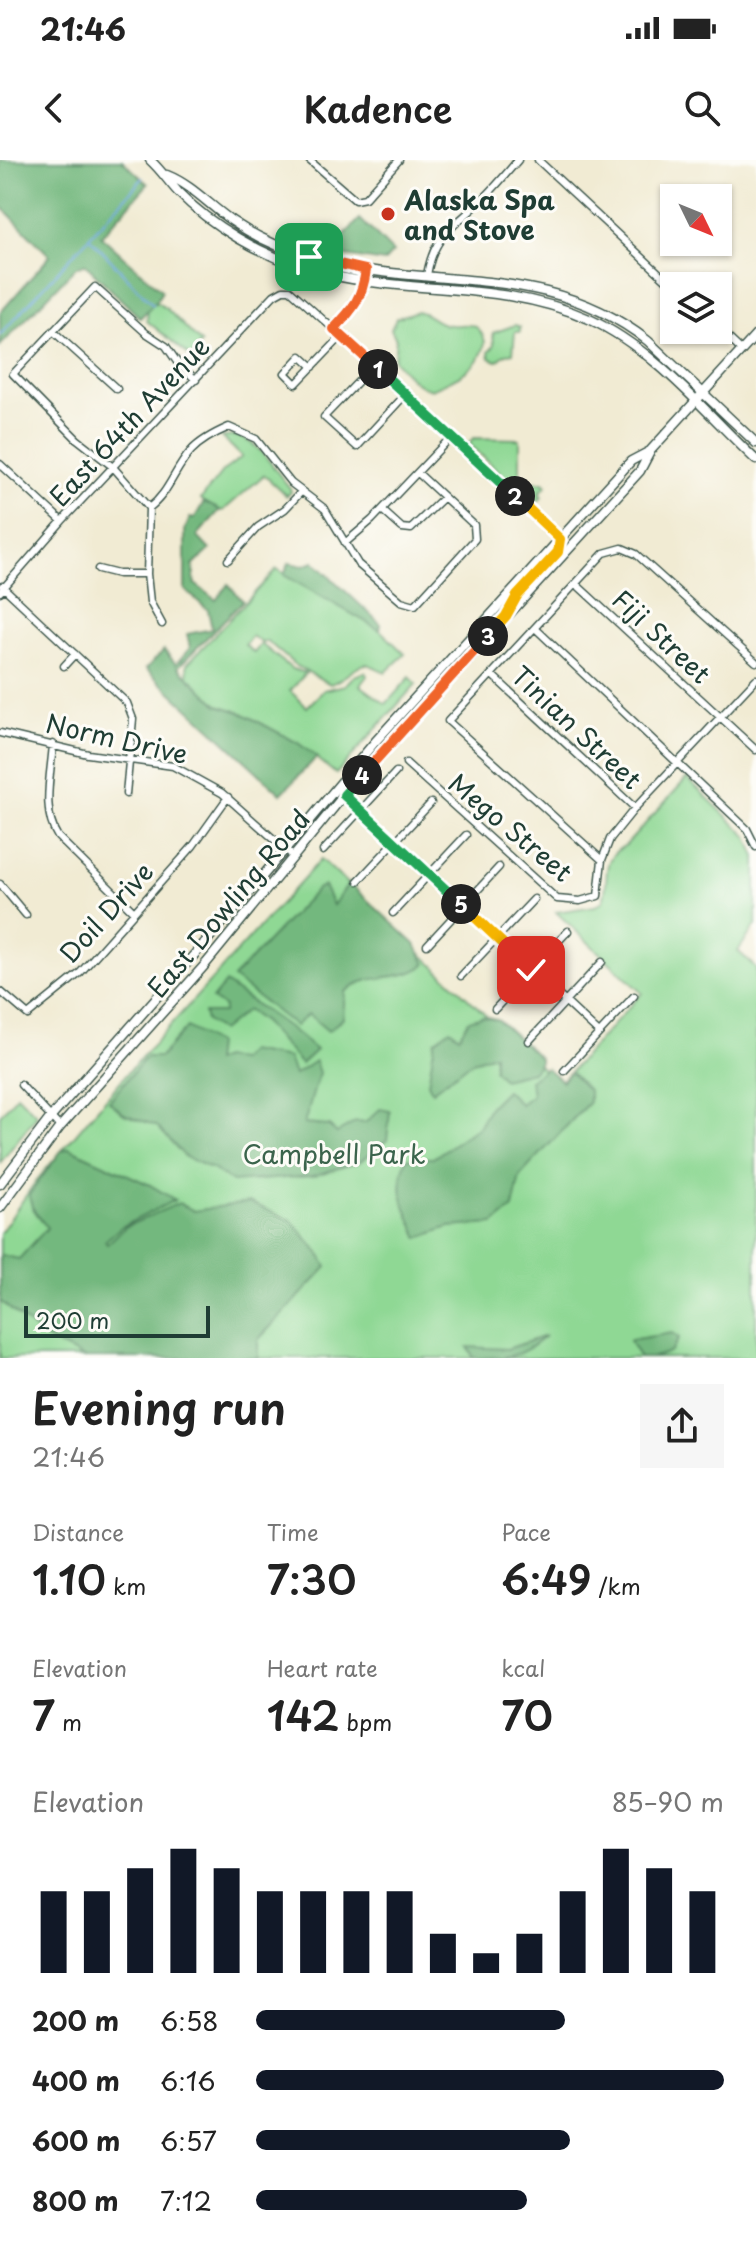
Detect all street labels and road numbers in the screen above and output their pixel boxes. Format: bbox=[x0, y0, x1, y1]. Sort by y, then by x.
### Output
street label: East 64th Avenue bbox=[40, 327, 218, 515]
street label: Fiji Street bbox=[604, 580, 720, 692]
street label: Tinian Street bbox=[503, 656, 651, 798]
street label: Norm Drive bbox=[42, 703, 192, 773]
street label: Mego Street bbox=[441, 763, 581, 891]
street label: East Dowling Road bbox=[137, 800, 319, 1006]
street label: Doil Drive bbox=[50, 853, 162, 971]

